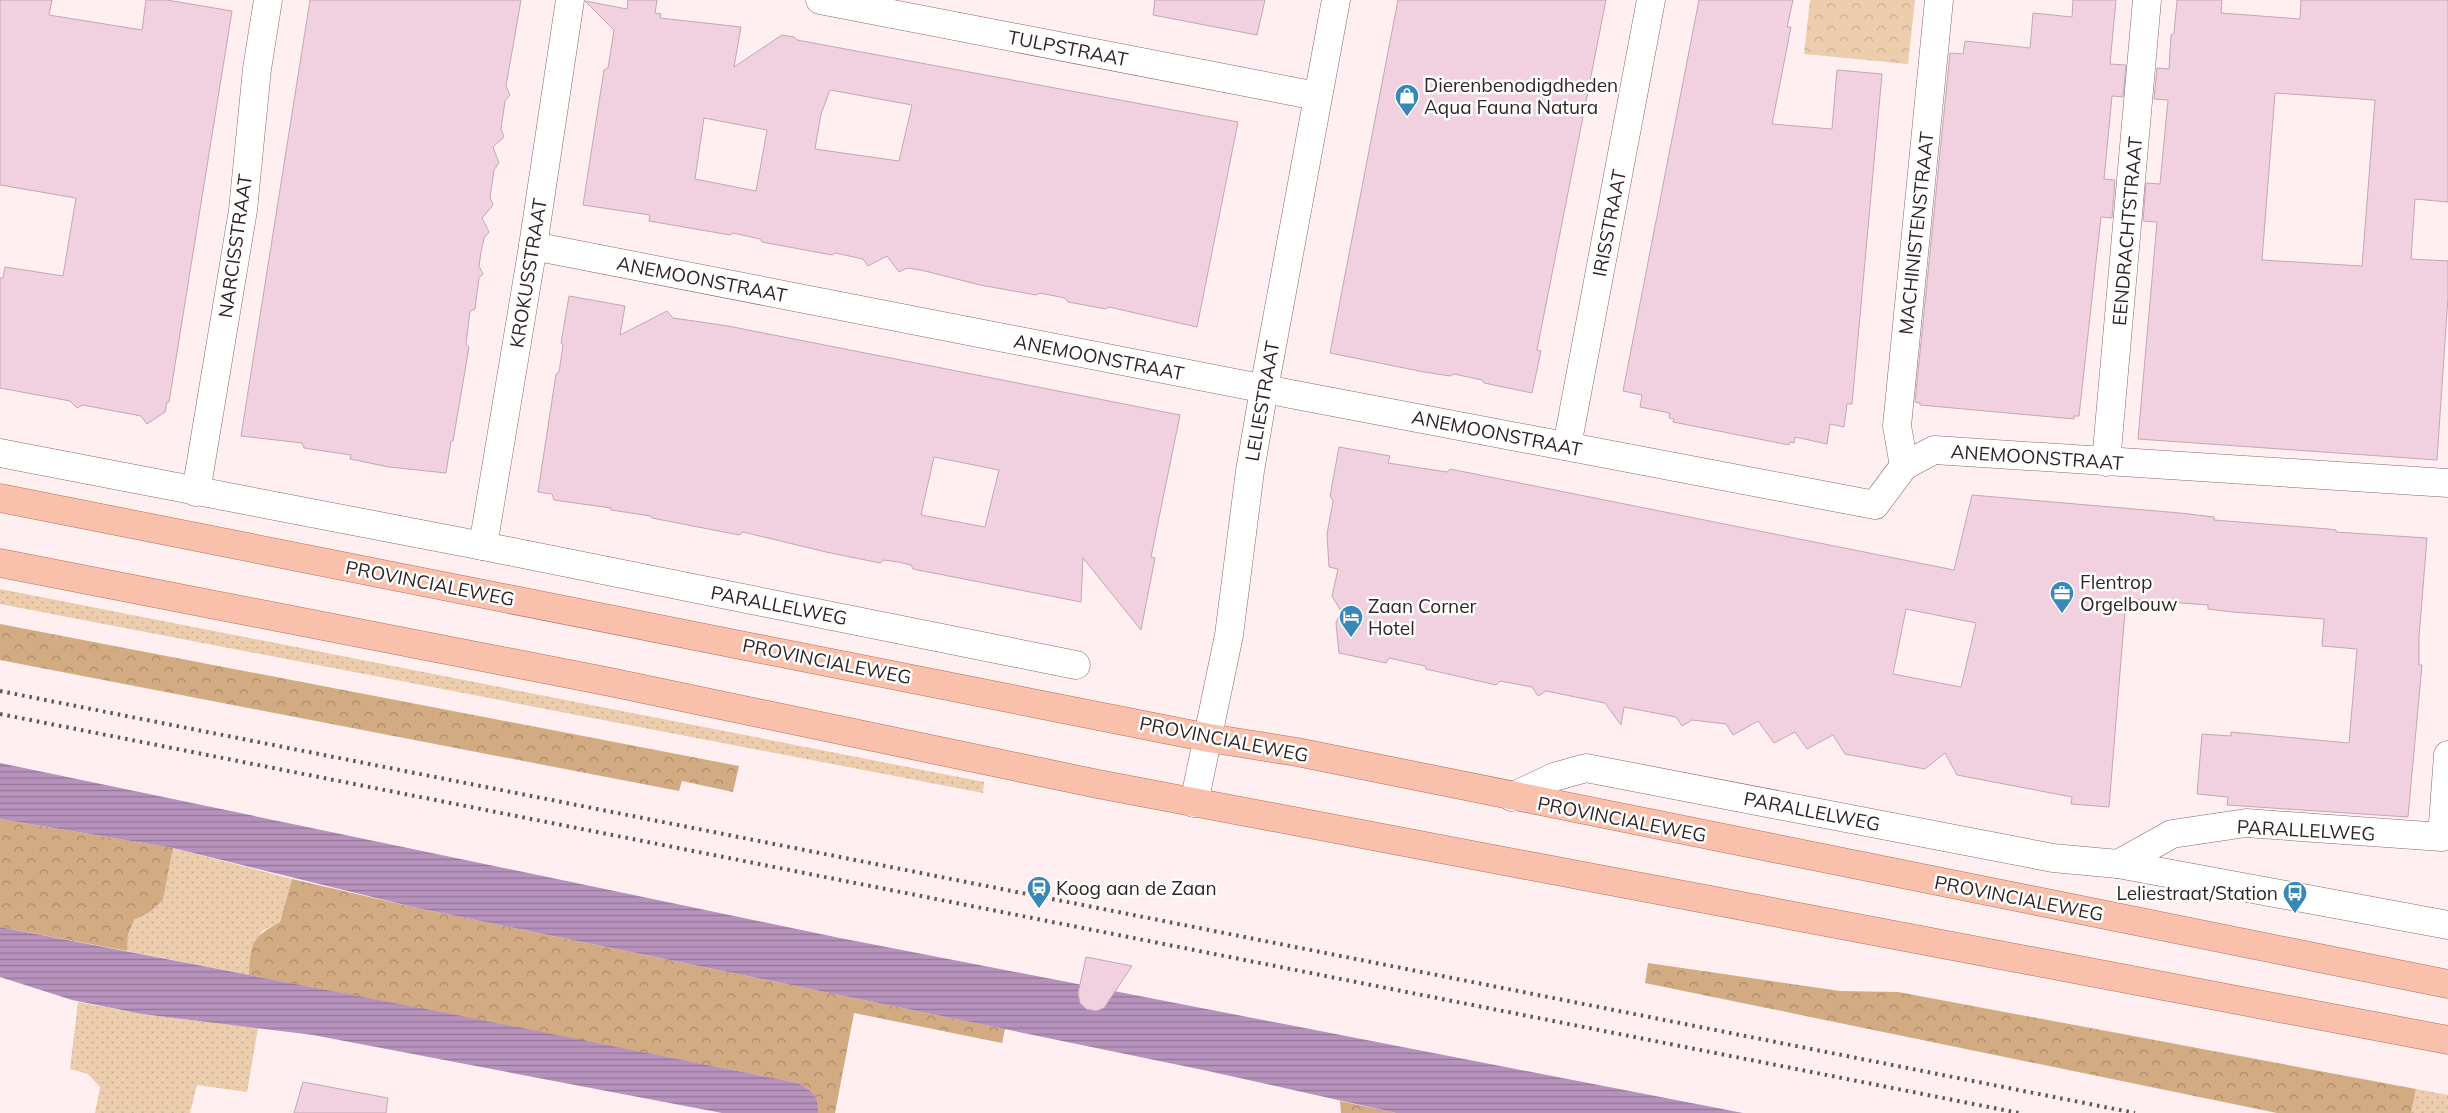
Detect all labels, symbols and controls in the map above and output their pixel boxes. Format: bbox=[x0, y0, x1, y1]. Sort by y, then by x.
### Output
street label: TULPSTRAAT bbox=[1006, 25, 1131, 72]
place label: Dierenbenodigdheden Aqua Fauna Natura bbox=[1424, 73, 1618, 119]
shop icon: Dierenbenodigdheden Aqua Fauna Natura bbox=[1394, 83, 1420, 117]
street label: MACHINISTENSTRAAT bbox=[1893, 130, 1939, 336]
street label: EENDRACHTSTRAAT bbox=[2107, 135, 2147, 327]
street label: IRISSTRAAT bbox=[1587, 167, 1631, 279]
street label: NARCISSTRAAT bbox=[213, 172, 257, 319]
street label: KROKUSSTRAAT bbox=[504, 196, 552, 350]
street label: ANEMOONSTRAAT bbox=[615, 251, 790, 307]
street label: ANEMOONSTRAAT bbox=[1012, 329, 1187, 385]
street label: LELIESTRAAT bbox=[1240, 338, 1284, 463]
street label: ANEMOONSTRAAT bbox=[1410, 405, 1585, 461]
street label: ANEMOONSTRAAT bbox=[1950, 439, 2125, 475]
street label: PROVINCIALEWEG bbox=[343, 555, 517, 611]
place label: Flentrop Orgelbouw bbox=[2080, 570, 2177, 616]
street label: PARALLELWEG bbox=[709, 580, 849, 630]
office icon: Flentrop Orgelbouw bbox=[2049, 580, 2075, 614]
place label: Zaan Corner Hotel bbox=[1368, 594, 1477, 640]
hotel icon: Zaan Corner Hotel bbox=[1338, 604, 1364, 638]
street label: PROVINCIALEWEG bbox=[740, 633, 914, 689]
street label: PROVINCIALEWEG bbox=[1137, 711, 1311, 767]
street label: PARALLELWEG bbox=[1742, 786, 1882, 836]
street label: PROVINCIALEWEG bbox=[1535, 791, 1709, 847]
street label: PARALLELWEG bbox=[2236, 814, 2376, 846]
street label: PROVINCIALEWEG bbox=[1932, 870, 2106, 926]
station icon: Koog aan de Zaan bbox=[1026, 875, 1052, 909]
place label: Koog aan de Zaan bbox=[1056, 876, 1217, 900]
bus stop icon: Leliestraat/Station bbox=[2282, 880, 2308, 914]
place label: Leliestraat/Station bbox=[2116, 881, 2278, 905]

